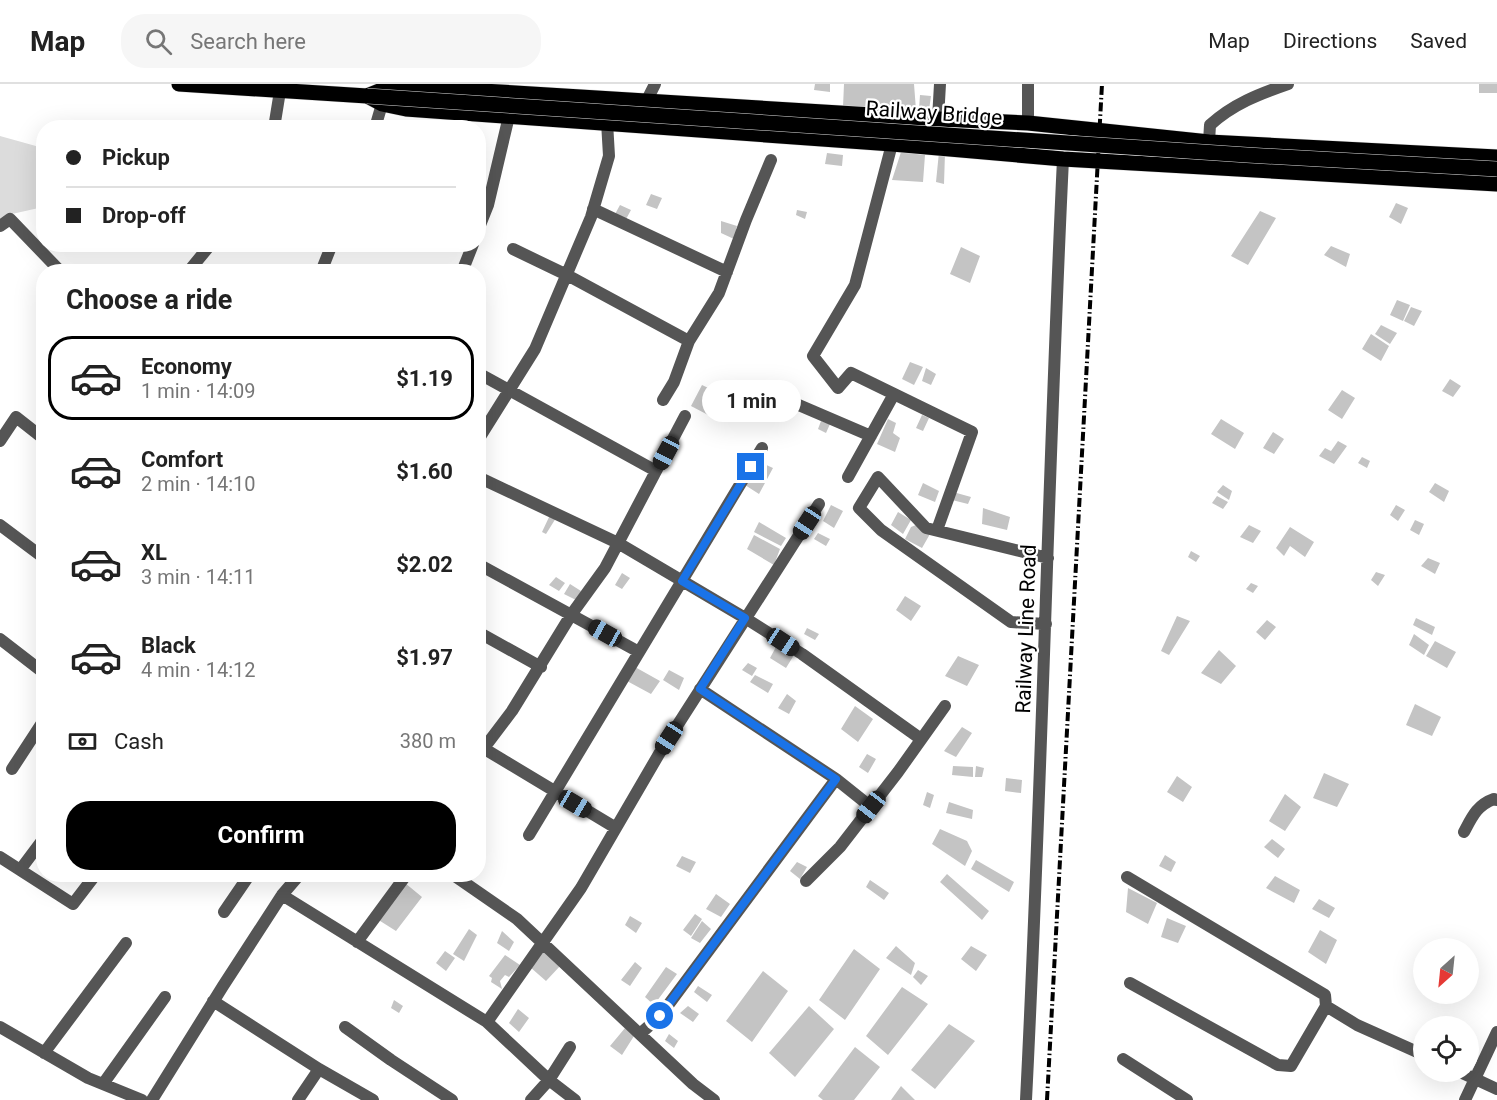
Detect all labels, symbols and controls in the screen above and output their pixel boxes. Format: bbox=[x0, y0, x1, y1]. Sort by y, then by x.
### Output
search box bbox=[121, 14, 541, 68]
text: Map bbox=[30, 25, 85, 58]
icon: search bbox=[142, 25, 175, 58]
text: Search here bbox=[190, 29, 306, 54]
text: Map bbox=[1208, 29, 1250, 53]
text: Directions bbox=[1283, 29, 1377, 53]
text: Saved bbox=[1410, 29, 1467, 53]
street label: Railway Bridge bbox=[865, 96, 1003, 130]
text: Pickup bbox=[102, 145, 170, 170]
text: Drop-off bbox=[102, 203, 186, 228]
text: Choose a ride bbox=[66, 284, 232, 316]
icon: car bbox=[69, 351, 123, 405]
text: Economy bbox=[141, 354, 232, 379]
text: $1.19 bbox=[396, 366, 453, 391]
text: 1 min · 14:09 bbox=[141, 379, 256, 403]
callout: 1 min bbox=[702, 380, 801, 422]
text: 1 min bbox=[726, 389, 777, 413]
car bbox=[650, 433, 682, 473]
icon: car bbox=[69, 444, 123, 498]
text: Comfort bbox=[141, 447, 223, 472]
route end bbox=[737, 453, 764, 480]
text: $1.60 bbox=[396, 459, 453, 484]
text: 2 min · 14:10 bbox=[141, 472, 256, 496]
car bbox=[790, 503, 824, 543]
icon: car bbox=[69, 537, 123, 591]
text: XL bbox=[141, 540, 167, 565]
street label: Railway Line Road bbox=[1011, 544, 1041, 714]
text: $2.02 bbox=[396, 552, 453, 577]
text: 3 min · 14:11 bbox=[141, 565, 256, 589]
car bbox=[585, 616, 625, 650]
car bbox=[763, 625, 803, 659]
icon: car bbox=[69, 630, 123, 684]
text: Black bbox=[141, 633, 196, 658]
text: $1.97 bbox=[396, 645, 453, 670]
text: 4 min · 14:12 bbox=[141, 658, 256, 682]
car bbox=[652, 718, 686, 758]
icon: cash bbox=[66, 725, 99, 758]
text: Cash bbox=[114, 729, 164, 754]
text: 380 m bbox=[400, 729, 456, 753]
car bbox=[555, 787, 595, 821]
car bbox=[853, 787, 889, 827]
button: Confirm bbox=[66, 801, 456, 870]
north arrow bbox=[1413, 938, 1479, 1004]
map controls bbox=[1413, 938, 1479, 1082]
route start bbox=[646, 1002, 673, 1029]
button: locate bbox=[1413, 1016, 1479, 1082]

